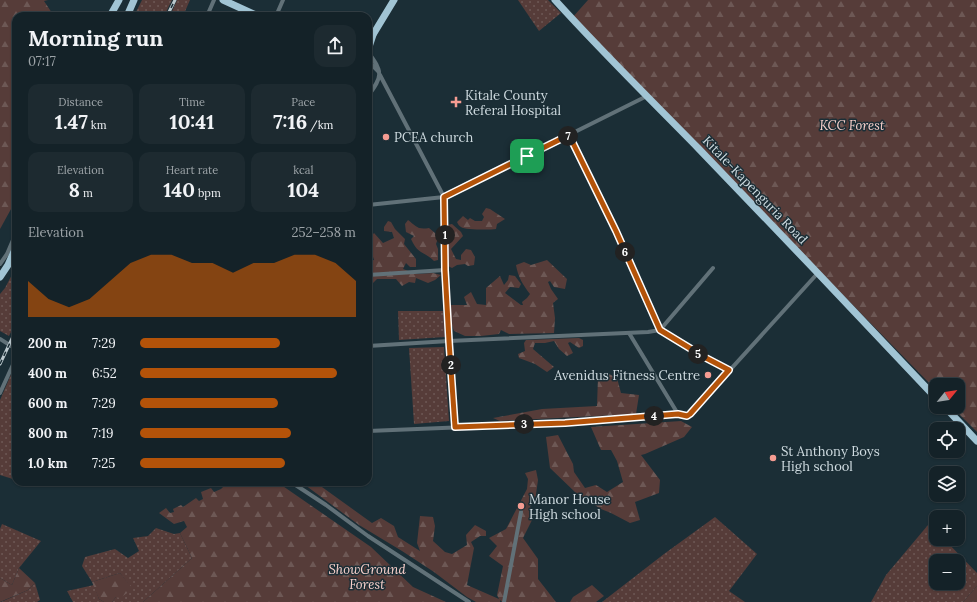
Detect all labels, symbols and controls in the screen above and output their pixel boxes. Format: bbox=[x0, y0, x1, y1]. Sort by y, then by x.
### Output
text: Morning run bbox=[28, 24, 163, 52]
button: share bbox=[314, 25, 356, 67]
text: 07:17 bbox=[28, 53, 56, 70]
place label: Kitale County Referal Hospital bbox=[465, 87, 562, 119]
text: Distance bbox=[58, 95, 103, 109]
text: Time bbox=[179, 95, 205, 109]
text: Pace bbox=[291, 95, 315, 109]
marker: Kitale County Referal Hospital bbox=[450, 96, 462, 108]
text: 1.47 bbox=[55, 109, 88, 134]
text: 10:41 bbox=[170, 109, 214, 134]
text: 7:16 bbox=[273, 109, 307, 134]
park label: KCC Forest bbox=[819, 117, 885, 134]
text: km bbox=[88, 118, 107, 132]
text: /km bbox=[307, 118, 333, 132]
pin: 7 bbox=[558, 126, 578, 146]
place label: PCEA church bbox=[394, 129, 474, 146]
text: 7 bbox=[565, 129, 571, 143]
marker: PCEA church bbox=[381, 132, 391, 142]
street label: Kitale-Kapenguria Road bbox=[699, 132, 811, 248]
pin bbox=[510, 139, 544, 173]
icon: arrive bbox=[516, 145, 538, 167]
text: Elevation bbox=[57, 163, 104, 177]
text: Heart rate bbox=[166, 163, 218, 177]
text: kcal bbox=[293, 163, 313, 177]
text: 8 bbox=[69, 177, 80, 202]
text: 140 bbox=[163, 177, 195, 202]
text: 104 bbox=[287, 177, 319, 202]
text: m bbox=[80, 186, 93, 200]
text: bpm bbox=[195, 186, 221, 200]
text: Elevation bbox=[28, 224, 84, 241]
text: 252–258 m bbox=[292, 224, 356, 241]
pin: 1 bbox=[435, 225, 455, 245]
text: 1 bbox=[443, 228, 447, 242]
pin: 6 bbox=[615, 242, 635, 262]
text: 6 bbox=[622, 245, 628, 259]
text: 200 m bbox=[28, 335, 67, 352]
text: 7:29 bbox=[92, 335, 116, 352]
pin: 5 bbox=[688, 344, 708, 364]
text: 5 bbox=[695, 347, 701, 361]
pin: 2 bbox=[441, 355, 461, 375]
text: 2 bbox=[448, 358, 454, 372]
text: 400 m bbox=[28, 365, 67, 382]
text: 6:52 bbox=[92, 365, 117, 382]
place label: Avenidus Fitness Centre bbox=[553, 367, 700, 384]
marker: Avenidus Fitness Centre bbox=[703, 370, 713, 380]
north arrow bbox=[929, 378, 965, 414]
map controls bbox=[929, 378, 965, 590]
text: 600 m bbox=[28, 395, 67, 412]
text: 7:29 bbox=[92, 395, 116, 412]
pin: 4 bbox=[644, 406, 664, 426]
text: 4 bbox=[651, 409, 657, 423]
pin: 3 bbox=[514, 414, 534, 434]
text: 3 bbox=[521, 417, 527, 431]
button: locate bbox=[929, 422, 965, 458]
text: 800 m bbox=[28, 425, 67, 442]
text: 7:19 bbox=[92, 425, 114, 442]
place label: St Anthony Boys High school bbox=[781, 443, 880, 475]
marker: St Anthony Boys High school bbox=[768, 453, 778, 463]
text: 1.0 km bbox=[28, 455, 67, 472]
text: 7:25 bbox=[92, 455, 115, 472]
button: layers bbox=[929, 466, 965, 502]
place label: Manor House High school bbox=[529, 491, 610, 523]
marker: Manor House High school bbox=[516, 501, 526, 511]
button: + bbox=[929, 510, 965, 546]
button: − bbox=[929, 554, 965, 590]
park label: ShowGround Forest bbox=[328, 561, 406, 593]

